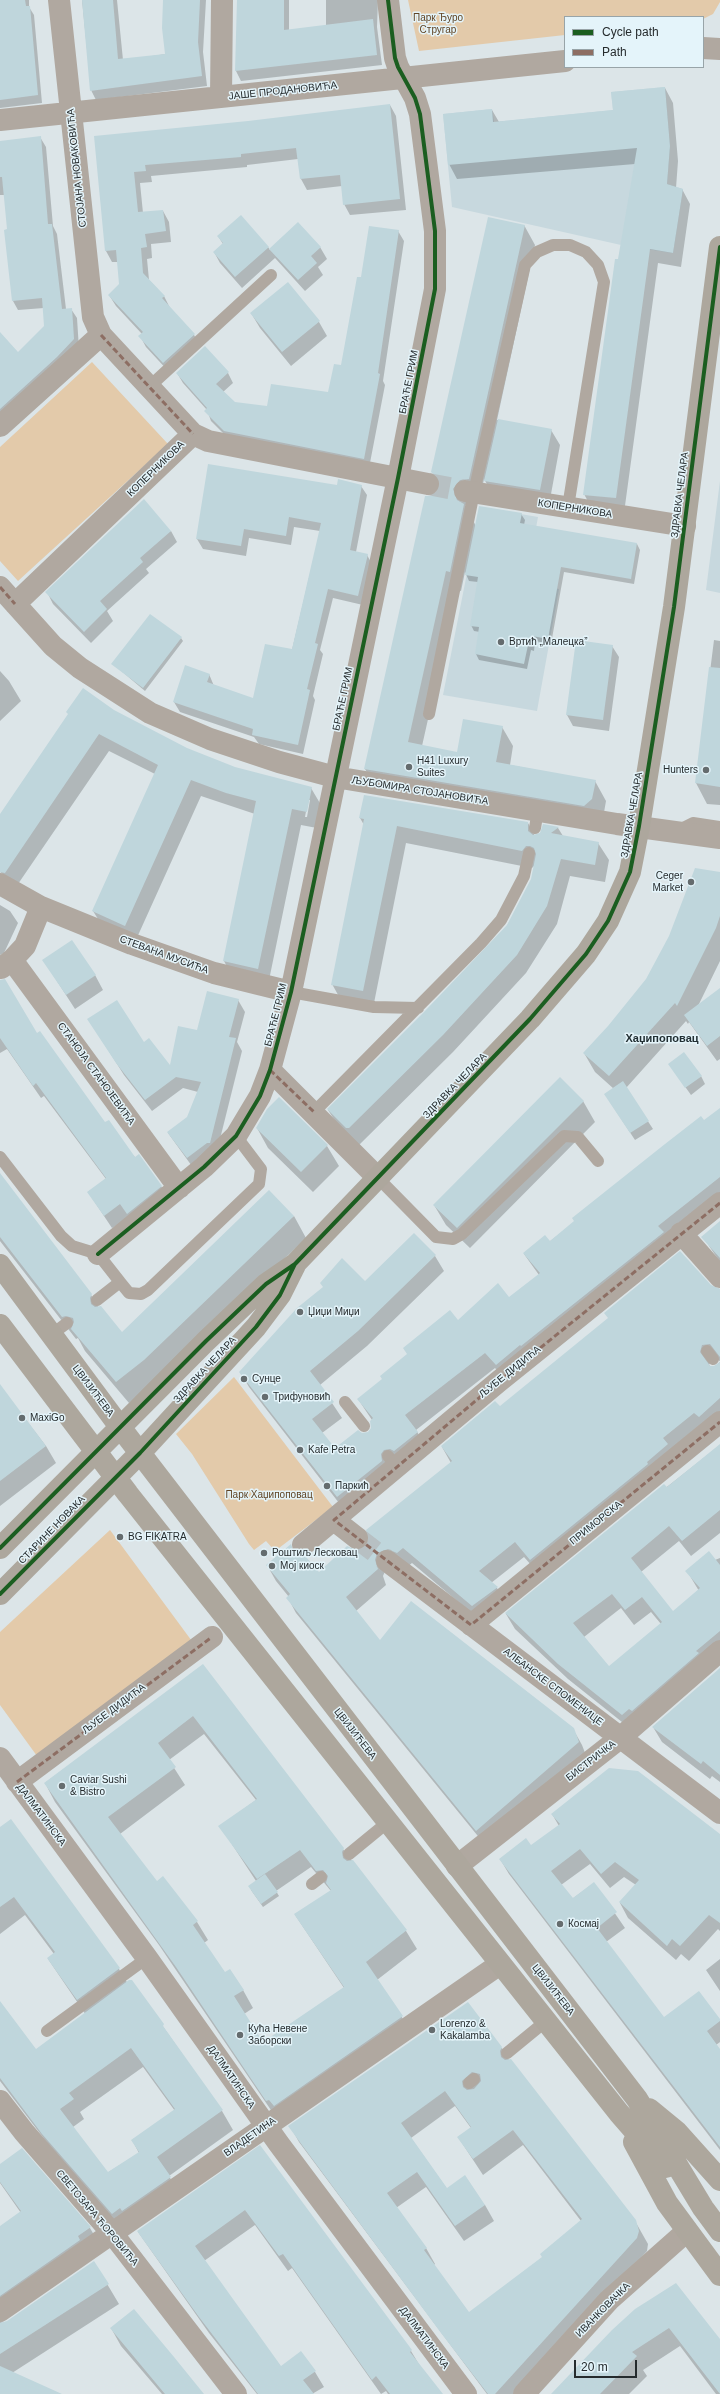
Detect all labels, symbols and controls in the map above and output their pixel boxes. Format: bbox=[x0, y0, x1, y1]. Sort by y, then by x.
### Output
park label: Парк Ђуро Стругар bbox=[413, 12, 463, 36]
legend bbox=[564, 16, 704, 68]
text: Cycle path bbox=[602, 25, 659, 39]
text: Path bbox=[602, 45, 627, 59]
street label: ЈАШЕ ПРОДАНОВИЋА bbox=[228, 79, 338, 103]
street label: СТОЈАНА НОВАКОВИЋА bbox=[65, 108, 89, 228]
street label: БРАЋЕ ГРИМ bbox=[397, 349, 421, 415]
street label: КОПЕРНИКОВА bbox=[125, 439, 187, 499]
street label: ЗДРАВКА ЧЕЛАРА bbox=[669, 451, 691, 539]
street label: КОПЕРНИКОВА bbox=[537, 497, 613, 521]
place label: Вртић „Малецка” bbox=[509, 636, 587, 648]
marker: Вртић „Малецка” bbox=[496, 637, 506, 647]
street label: БРАЋЕ ГРИМ bbox=[330, 666, 356, 732]
place label: H41 Luxury Suites bbox=[417, 755, 468, 778]
marker: H41 Luxury Suites bbox=[404, 762, 414, 772]
place label: Hunters bbox=[663, 764, 698, 776]
marker: Hunters bbox=[701, 765, 711, 775]
street label: ЗДРАВКА ЧЕЛАРА bbox=[619, 771, 645, 859]
street label: ЉУБОМИРА СТОЈАНОВИЋА bbox=[351, 774, 489, 808]
place label: Ceger Market bbox=[652, 870, 683, 894]
marker: Ceger Market bbox=[686, 877, 696, 887]
street label: СТЕВАНА МУСИЋА bbox=[118, 933, 210, 977]
street label: БРАЋЕ ГРИМ bbox=[262, 982, 290, 1048]
street label: СТАНОЈА СТАНОЈЕВИЋА bbox=[55, 1020, 137, 1128]
district label: Хаџипоповац bbox=[625, 1032, 699, 1046]
street label: ЗДРАВКА ЧЕЛАРА bbox=[421, 1051, 489, 1121]
place label: Џиџи Миџи bbox=[308, 1306, 360, 1318]
marker: Џиџи Миџи bbox=[295, 1307, 305, 1317]
street label: ЗДРАВКА ЧЕЛАРА bbox=[171, 1334, 239, 1406]
street label: ЉУБЕ ДИДИЋА bbox=[477, 1343, 543, 1401]
street label: ЦВИЈИЋЕВА bbox=[70, 1363, 116, 1419]
place label: Сунце bbox=[252, 1373, 281, 1385]
marker: Сунце bbox=[239, 1374, 249, 1384]
place label: Трифуновић bbox=[273, 1391, 330, 1403]
marker: Трифуновић bbox=[260, 1392, 270, 1402]
place label: MaxiGo bbox=[30, 1412, 64, 1424]
marker: MaxiGo bbox=[17, 1413, 27, 1423]
place label: Kafe Petra bbox=[308, 1444, 355, 1456]
marker: Kafe Petra bbox=[295, 1445, 305, 1455]
place label: Паркић bbox=[335, 1480, 369, 1492]
marker: Паркић bbox=[322, 1481, 332, 1491]
park label: Парк Хаџипоповац bbox=[225, 1489, 313, 1501]
street label: СТАРИНЕ НОВАКА bbox=[16, 1493, 88, 1567]
street label: ПРИМОРСКА bbox=[568, 1498, 624, 1548]
place label: BG FIKATRA bbox=[128, 1531, 187, 1543]
marker: BG FIKATRA bbox=[115, 1532, 125, 1542]
place label: Роштиљ Лесковац bbox=[272, 1547, 357, 1559]
marker: Роштиљ Лесковац bbox=[259, 1548, 269, 1558]
place label: Мој киоск bbox=[280, 1560, 324, 1572]
marker: Мој киоск bbox=[267, 1561, 277, 1571]
street label: АЛБАНСКЕ СПОМЕНИЦЕ bbox=[501, 1646, 605, 1728]
street label: ЉУБЕ ДИДИЋА bbox=[80, 1681, 148, 1737]
street label: ЦВИЈИЋЕВА bbox=[331, 1706, 379, 1762]
street label: БИСТРИЧКА bbox=[564, 1738, 618, 1784]
place label: Caviar Sushi & Bistro bbox=[70, 1774, 127, 1798]
marker: Caviar Sushi & Bistro bbox=[57, 1781, 67, 1791]
street label: ДАЛМАТИНСКА bbox=[14, 1782, 68, 1848]
place label: Космај bbox=[568, 1918, 599, 1930]
marker: Космај bbox=[555, 1919, 565, 1929]
street label: ЦВИЈИЋЕВА bbox=[529, 1962, 577, 2018]
place label: Lorenzo & Kakalamba bbox=[440, 2018, 490, 2042]
place label: Кућа Невене Заборски bbox=[248, 2023, 307, 2046]
marker: Lorenzo & Kakalamba bbox=[427, 2025, 437, 2035]
marker: Кућа Невене Заборски bbox=[235, 2030, 245, 2040]
street label: ДАЛМАТИНСКА bbox=[205, 2043, 257, 2111]
street label: ВЛАДЕТИНА bbox=[222, 2115, 278, 2159]
street label: СВЕТОЗАРА ЋОРОВИЋА bbox=[53, 2168, 141, 2268]
street label: ИВАНКОВАЧКА bbox=[573, 2280, 633, 2340]
street label: ДАЛМАТИНСКА bbox=[397, 2305, 451, 2371]
scale bar bbox=[576, 2352, 639, 2378]
text: 20 m bbox=[581, 2360, 608, 2374]

